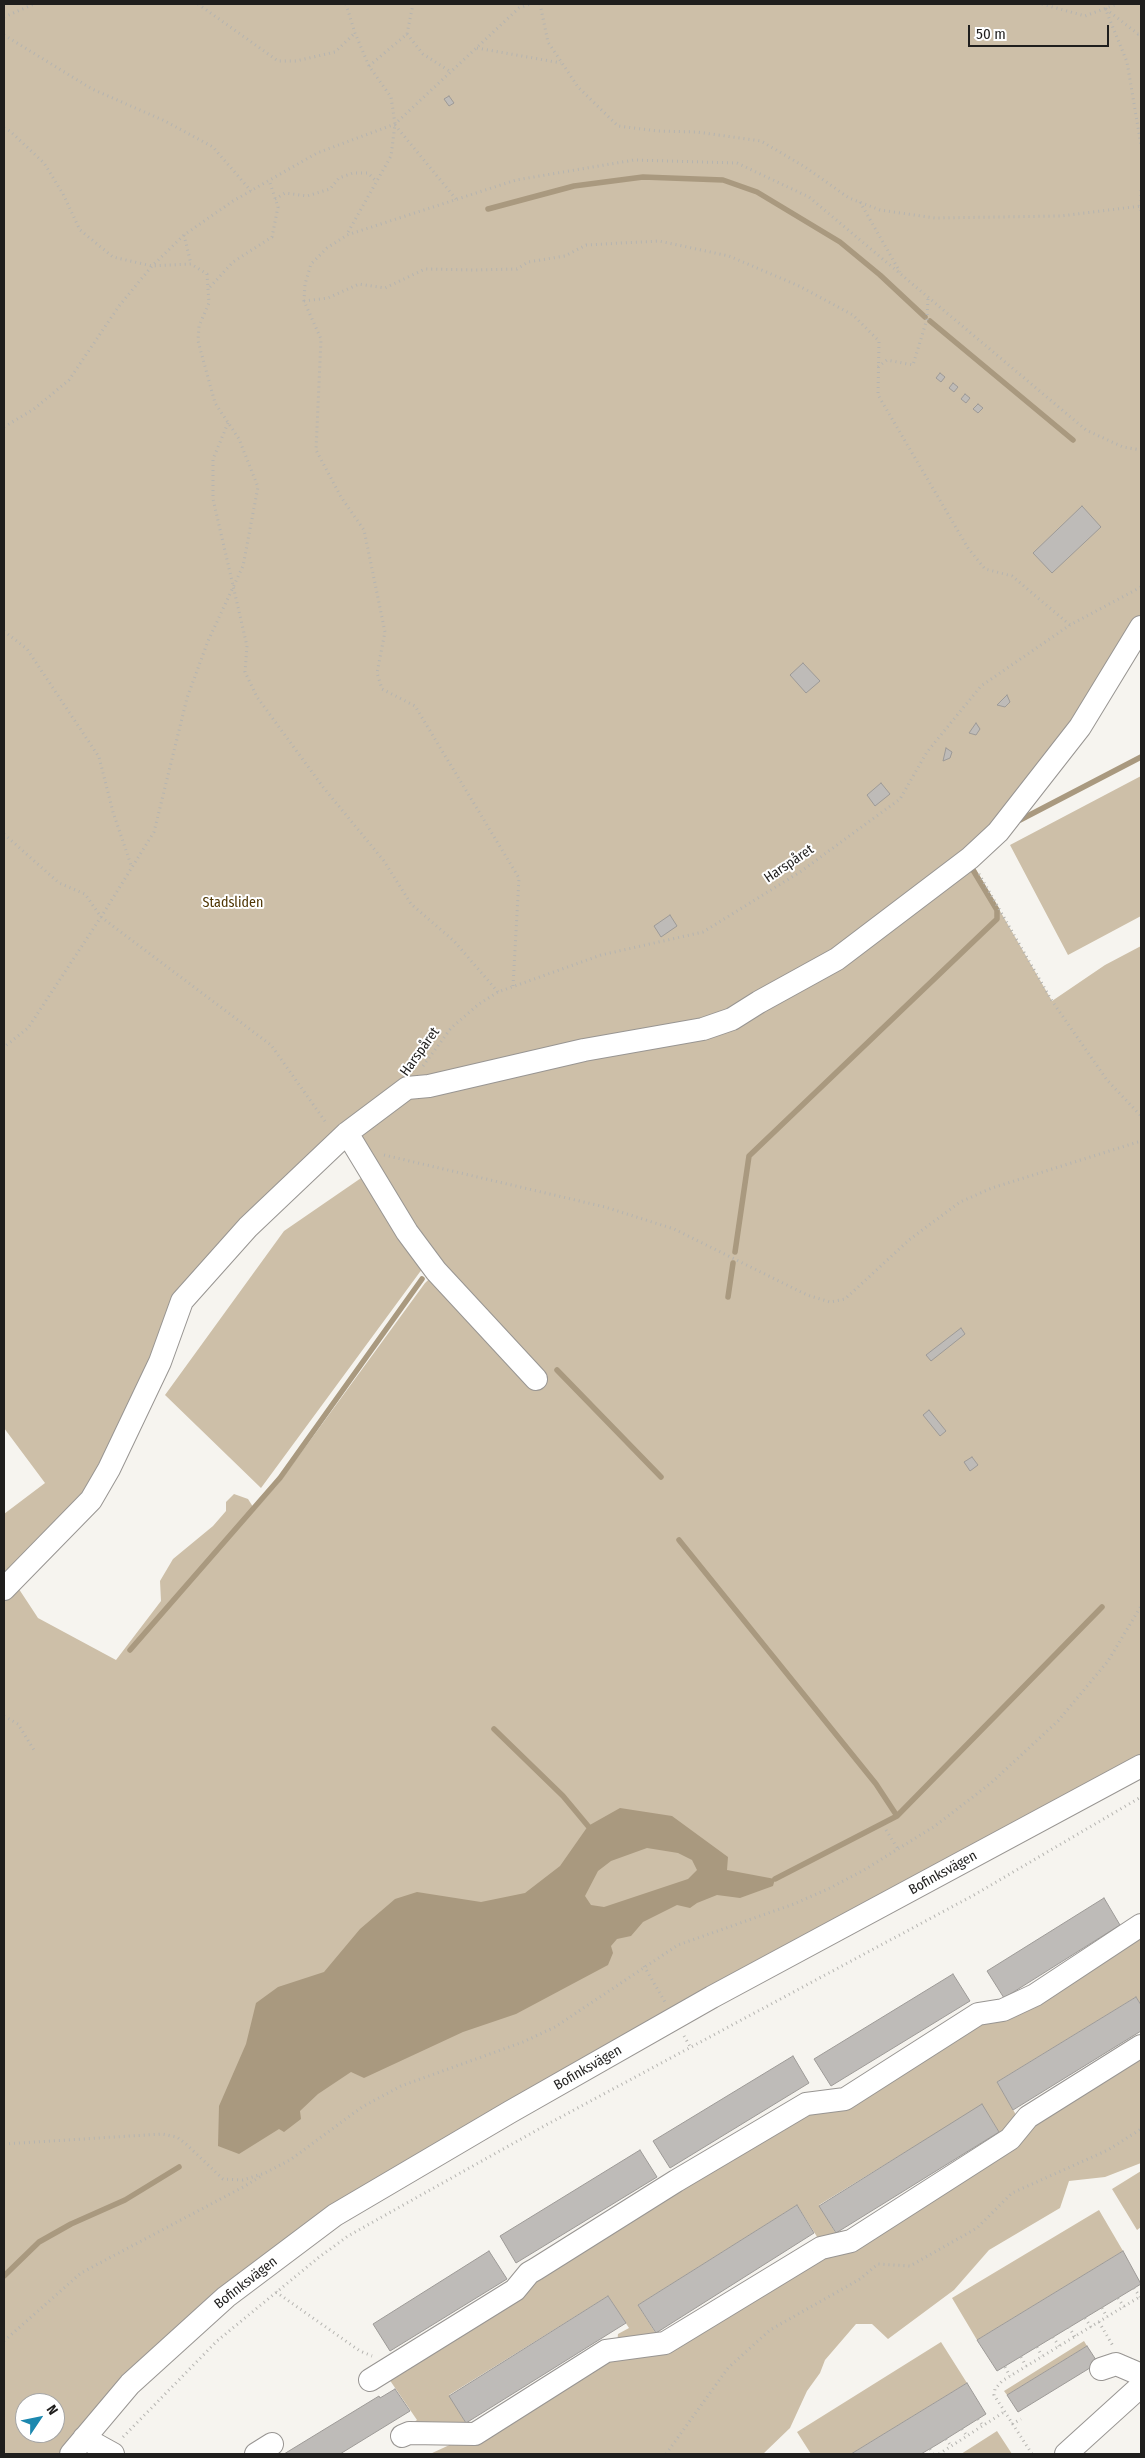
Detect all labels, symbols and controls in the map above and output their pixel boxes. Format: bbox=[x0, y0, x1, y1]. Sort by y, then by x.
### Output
scale bar bbox=[970, 15, 1111, 47]
text: 50 m bbox=[976, 25, 1006, 43]
street label: Harspåret bbox=[761, 841, 817, 887]
park label: Stadsliden bbox=[203, 895, 263, 911]
street label: Harspåret bbox=[397, 1024, 443, 1080]
street label: Bofinksvägen bbox=[906, 1847, 980, 1899]
street label: Bofinksvägen bbox=[551, 2042, 625, 2094]
street label: Bofinksvägen bbox=[211, 2253, 281, 2313]
north arrow bbox=[15, 2393, 65, 2443]
text: N bbox=[43, 2402, 61, 2418]

